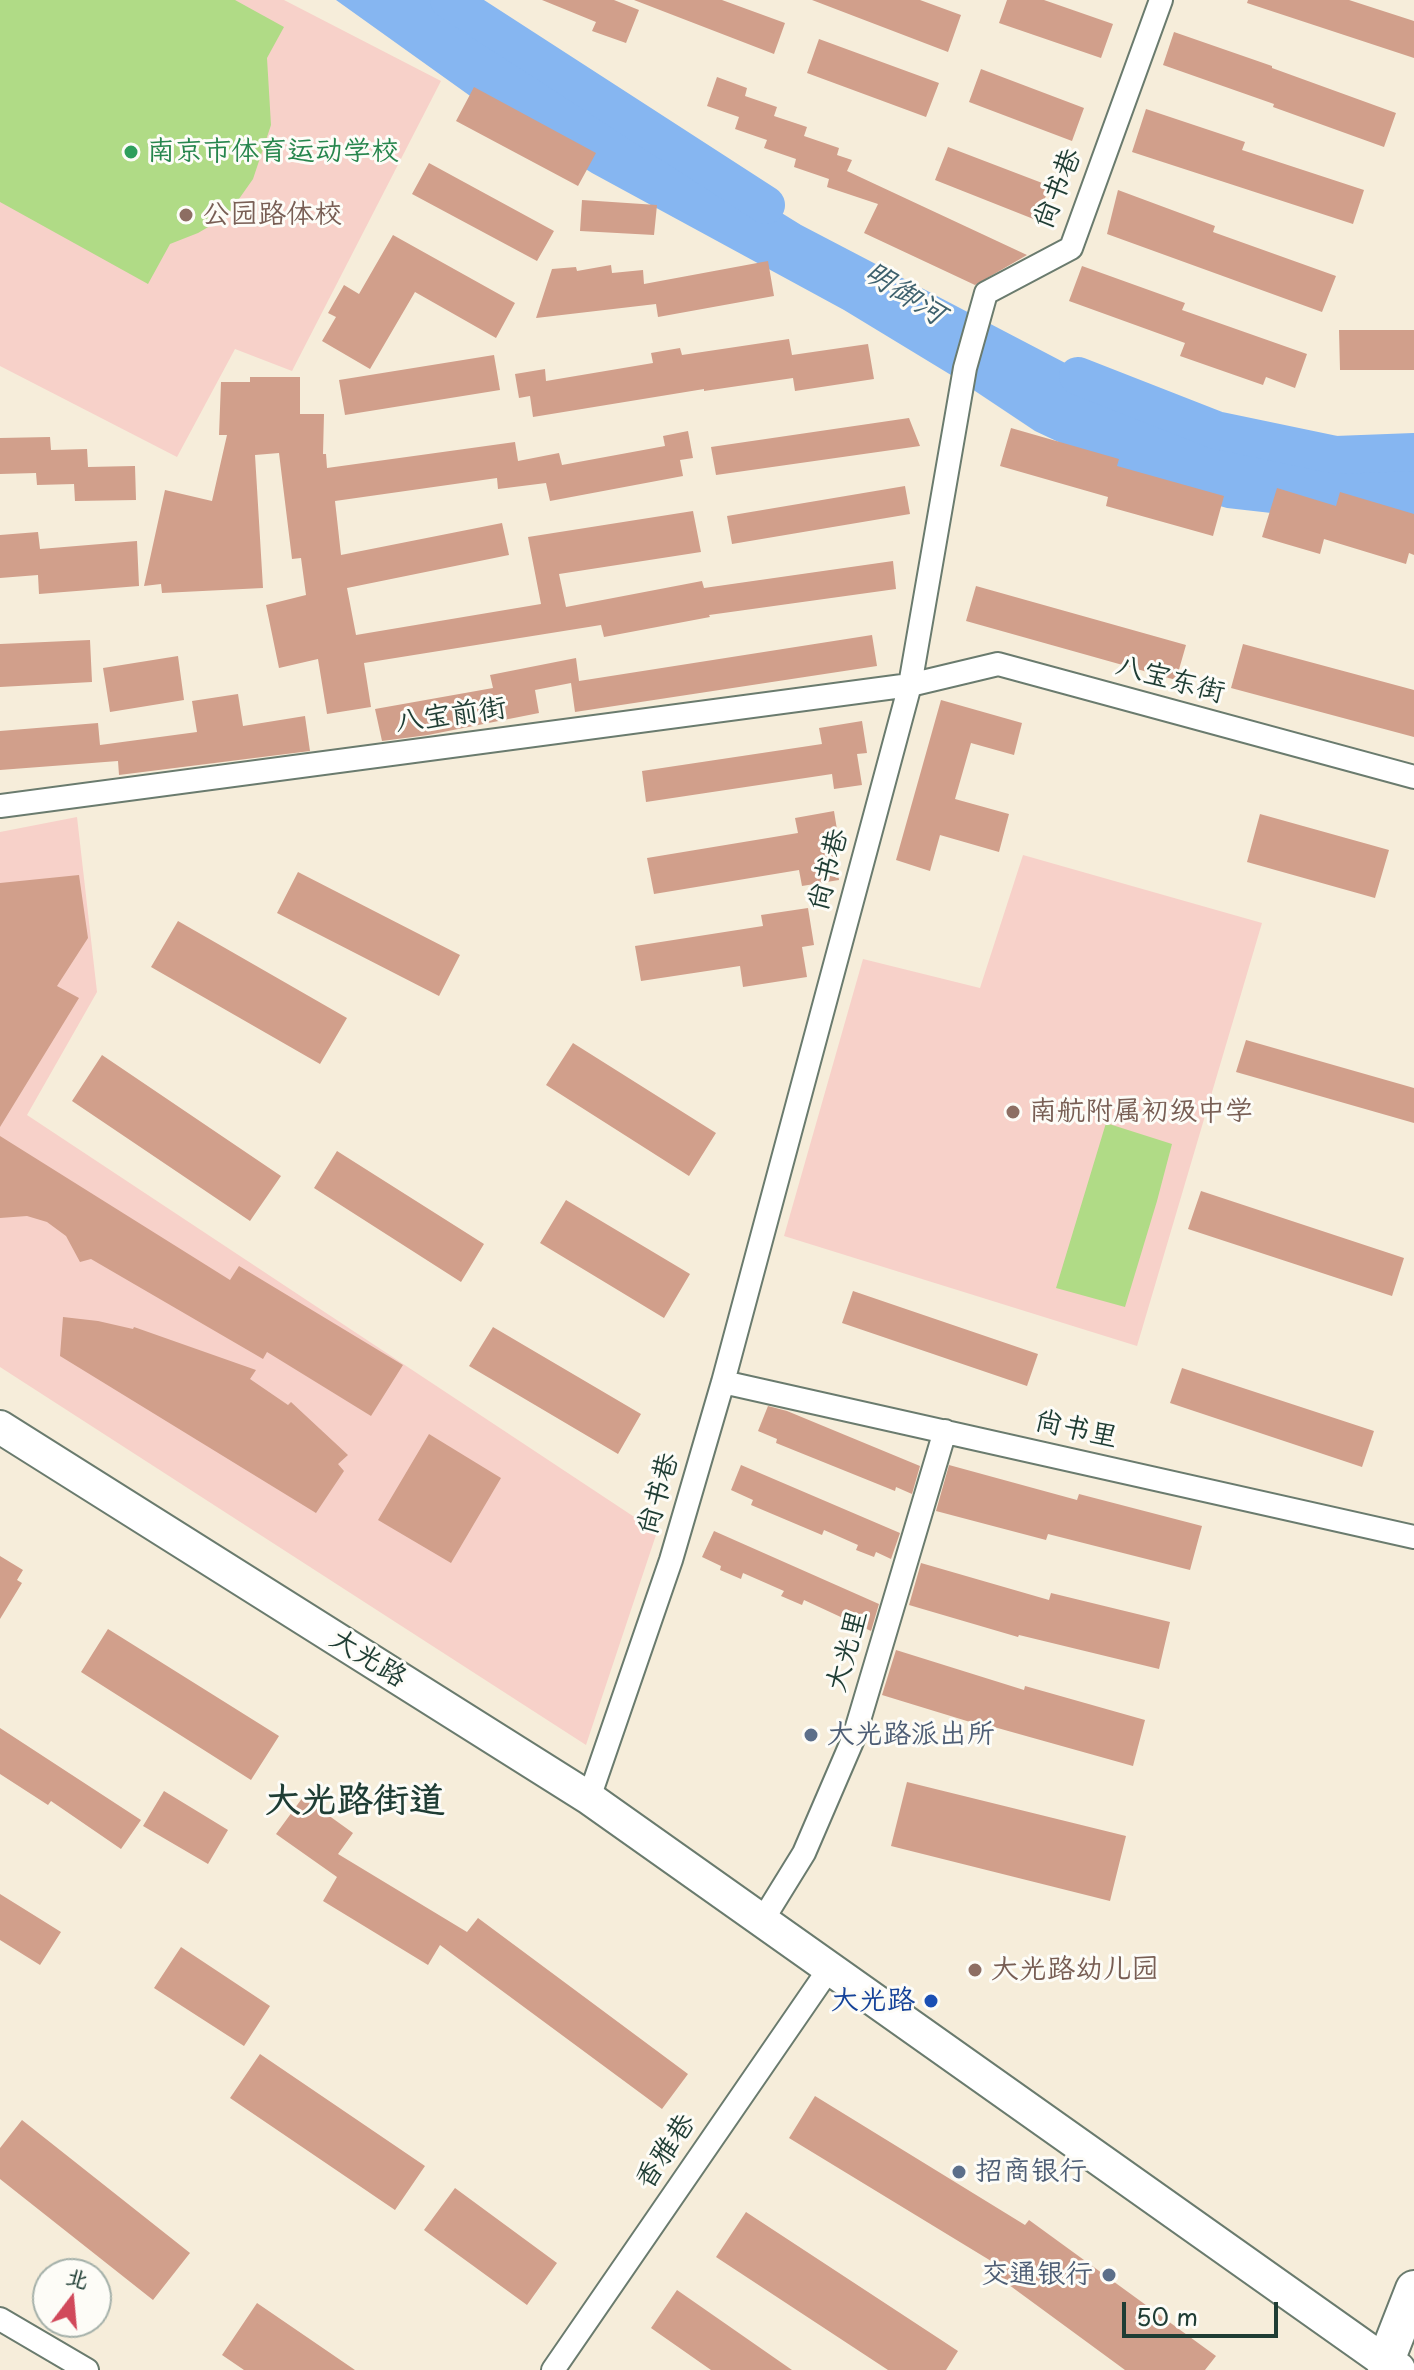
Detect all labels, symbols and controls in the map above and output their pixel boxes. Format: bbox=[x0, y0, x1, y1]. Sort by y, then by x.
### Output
place label: 南京市体育运动学校 bbox=[147, 135, 399, 169]
marker: 南京市体育运动学校 bbox=[122, 143, 140, 161]
street label: 尚书巷 bbox=[1027, 144, 1089, 234]
place label: 公园路体校 bbox=[202, 198, 342, 232]
marker: 公园路体校 bbox=[177, 206, 195, 224]
water label: 明御河 bbox=[856, 254, 952, 334]
street label: 八宝东街 bbox=[1112, 649, 1228, 711]
street label: 八宝前街 bbox=[393, 692, 509, 740]
street label: 尚书巷 bbox=[802, 825, 856, 915]
place label: 南航附属初级中学 bbox=[1029, 1095, 1253, 1129]
marker: 南航附属初级中学 bbox=[1004, 1103, 1022, 1121]
street label: 尚书里 bbox=[1031, 1404, 1121, 1456]
street label: 尚书巷 bbox=[631, 1449, 687, 1539]
street label: 大光里 bbox=[820, 1606, 876, 1696]
street label: 大光路 bbox=[323, 1622, 413, 1696]
place label: 大光路派出所 bbox=[827, 1718, 995, 1752]
marker: 大光路派出所 bbox=[802, 1726, 820, 1744]
district label: 大光路街道 bbox=[265, 1780, 445, 1824]
place label: 大光路幼儿园 bbox=[991, 1953, 1159, 1987]
marker: 大光路幼儿园 bbox=[966, 1961, 984, 1979]
place label: 大光路 bbox=[831, 1984, 915, 2018]
marker: 大光路 bbox=[922, 1992, 940, 2010]
street label: 香雅巷 bbox=[629, 2108, 703, 2196]
place label: 招商银行 bbox=[975, 2155, 1087, 2189]
marker: 招商银行 bbox=[950, 2163, 968, 2181]
text: 北 bbox=[63, 2257, 93, 2295]
north arrow bbox=[32, 2258, 112, 2338]
place label: 交通银行 bbox=[981, 2258, 1093, 2292]
marker: 交通银行 bbox=[1100, 2266, 1118, 2284]
scale bar bbox=[1126, 2286, 1282, 2336]
text: 50 m bbox=[1136, 2298, 1198, 2334]

